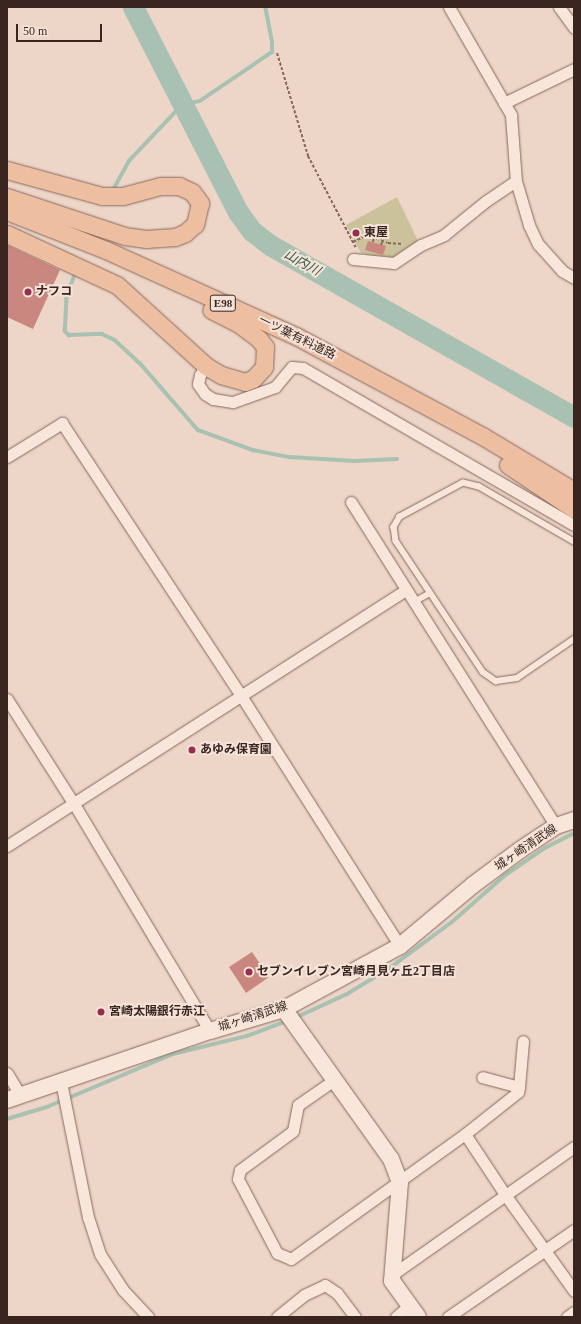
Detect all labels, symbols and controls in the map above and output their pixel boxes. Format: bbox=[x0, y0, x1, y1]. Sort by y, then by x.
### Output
scale bar bbox=[18, 16, 104, 42]
text: 50 m bbox=[23, 24, 47, 38]
place label: 東屋 bbox=[364, 226, 388, 240]
marker: 東屋 bbox=[351, 228, 361, 238]
water label: 山内川 bbox=[281, 247, 323, 279]
place label: ナフコ bbox=[36, 285, 72, 299]
marker: ナフコ bbox=[23, 287, 33, 297]
road number: E98 bbox=[209, 294, 237, 312]
street label: 一ツ葉有料道路 bbox=[256, 313, 338, 363]
place label: あゆみ保育園 bbox=[200, 743, 272, 757]
marker: あゆみ保育園 bbox=[187, 745, 197, 755]
street label: 城ヶ崎清武線 bbox=[492, 822, 560, 874]
place label: セブンイレブン宮崎月見ヶ丘2丁目店 bbox=[257, 965, 455, 979]
marker: セブンイレブン宮崎月見ヶ丘2丁目店 bbox=[244, 967, 254, 977]
street label: 城ヶ崎清武線 bbox=[217, 999, 289, 1035]
place label: 宮崎太陽銀行赤江 bbox=[109, 1005, 205, 1019]
marker: 宮崎太陽銀行赤江 bbox=[96, 1007, 106, 1017]

